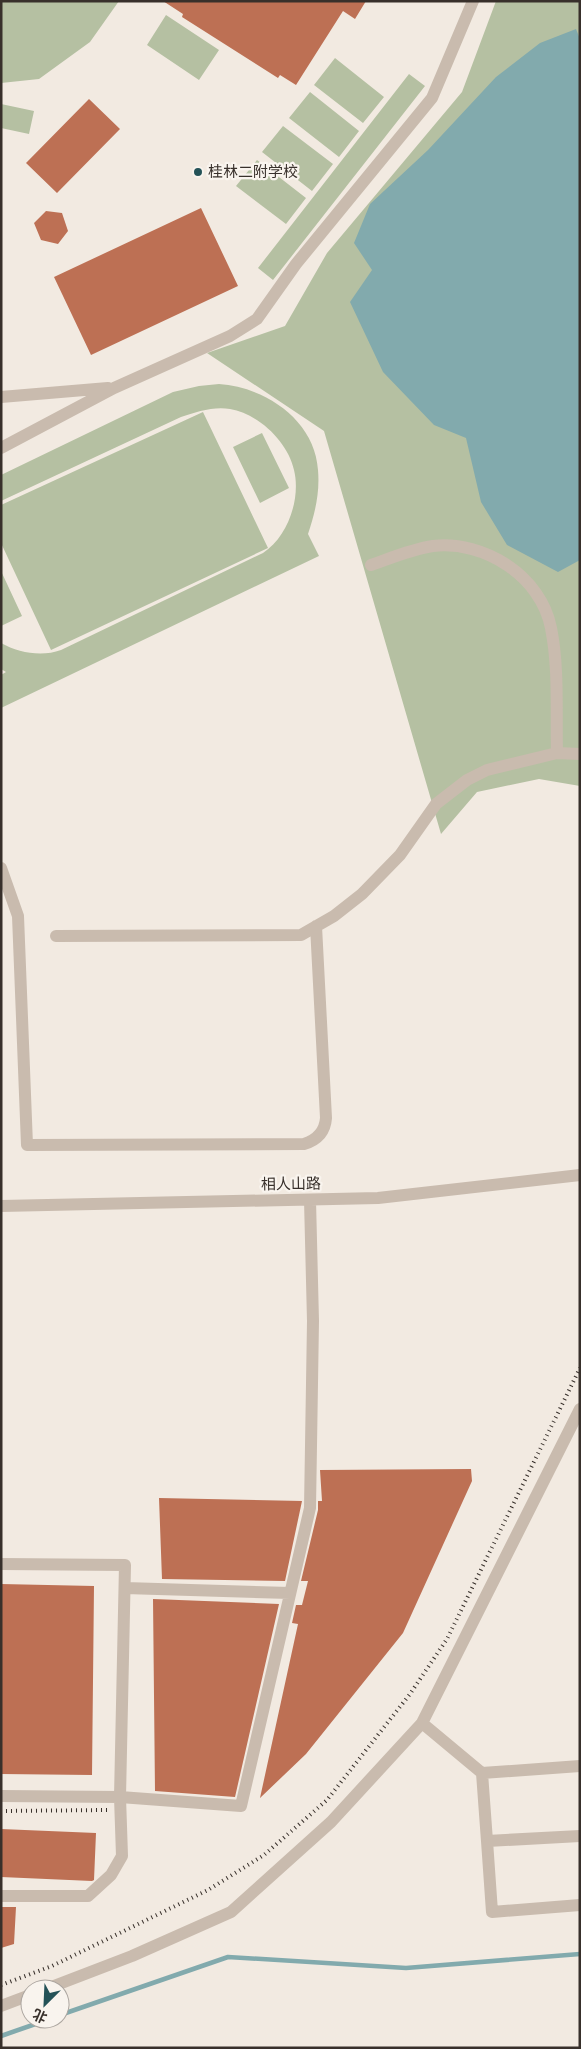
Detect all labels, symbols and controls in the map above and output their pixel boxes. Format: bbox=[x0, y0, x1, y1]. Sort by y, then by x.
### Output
place label: 桂林二附学校 bbox=[208, 163, 298, 181]
marker: 桂林二附学校 bbox=[192, 166, 204, 178]
street label: 相人山路 bbox=[261, 1174, 321, 1194]
north arrow bbox=[20, 1979, 70, 2029]
text: 北 bbox=[30, 2006, 49, 2026]

